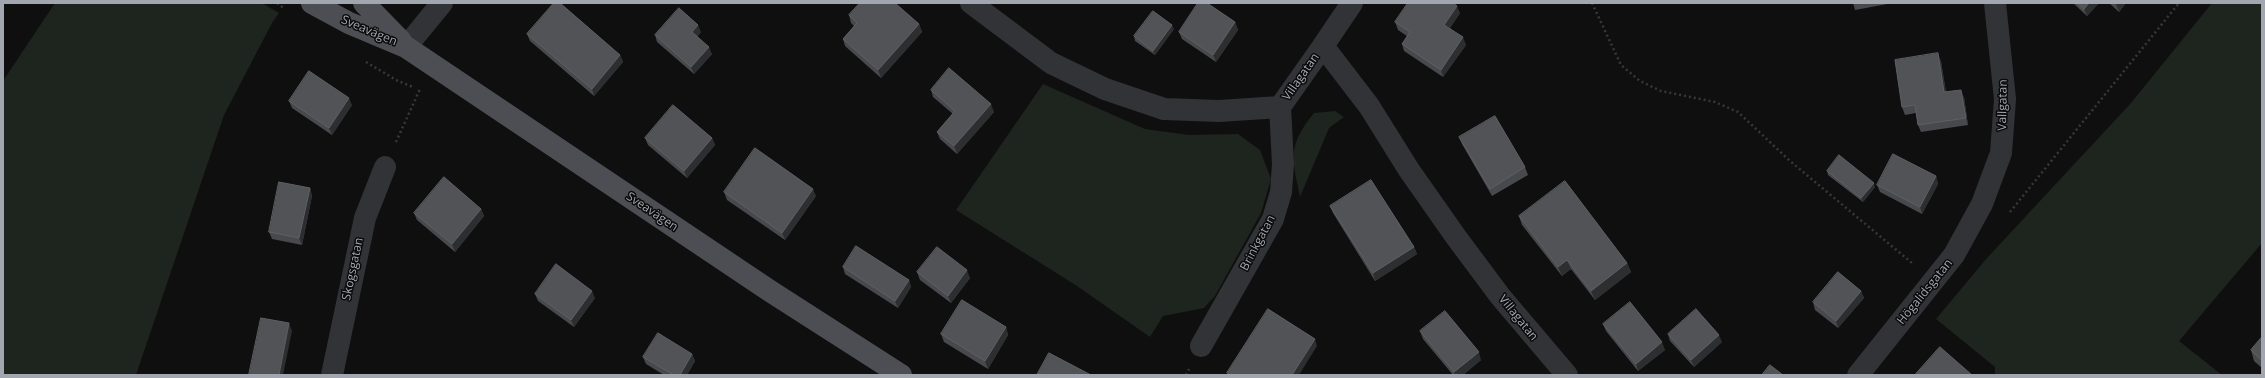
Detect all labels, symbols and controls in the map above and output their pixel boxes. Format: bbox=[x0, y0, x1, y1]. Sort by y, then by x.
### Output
street label: Sveavägen bbox=[339, 13, 399, 49]
street label: Villagatan bbox=[1280, 51, 1322, 103]
street label: Vallgatan bbox=[1995, 79, 2011, 131]
street label: Sveavägen bbox=[623, 189, 681, 235]
street label: Brinkgatan bbox=[1237, 213, 1279, 273]
street label: Skogsgatan bbox=[339, 236, 367, 302]
street label: Högalidsgatan bbox=[1894, 256, 1956, 328]
street label: Villagatan bbox=[1495, 292, 1541, 344]

